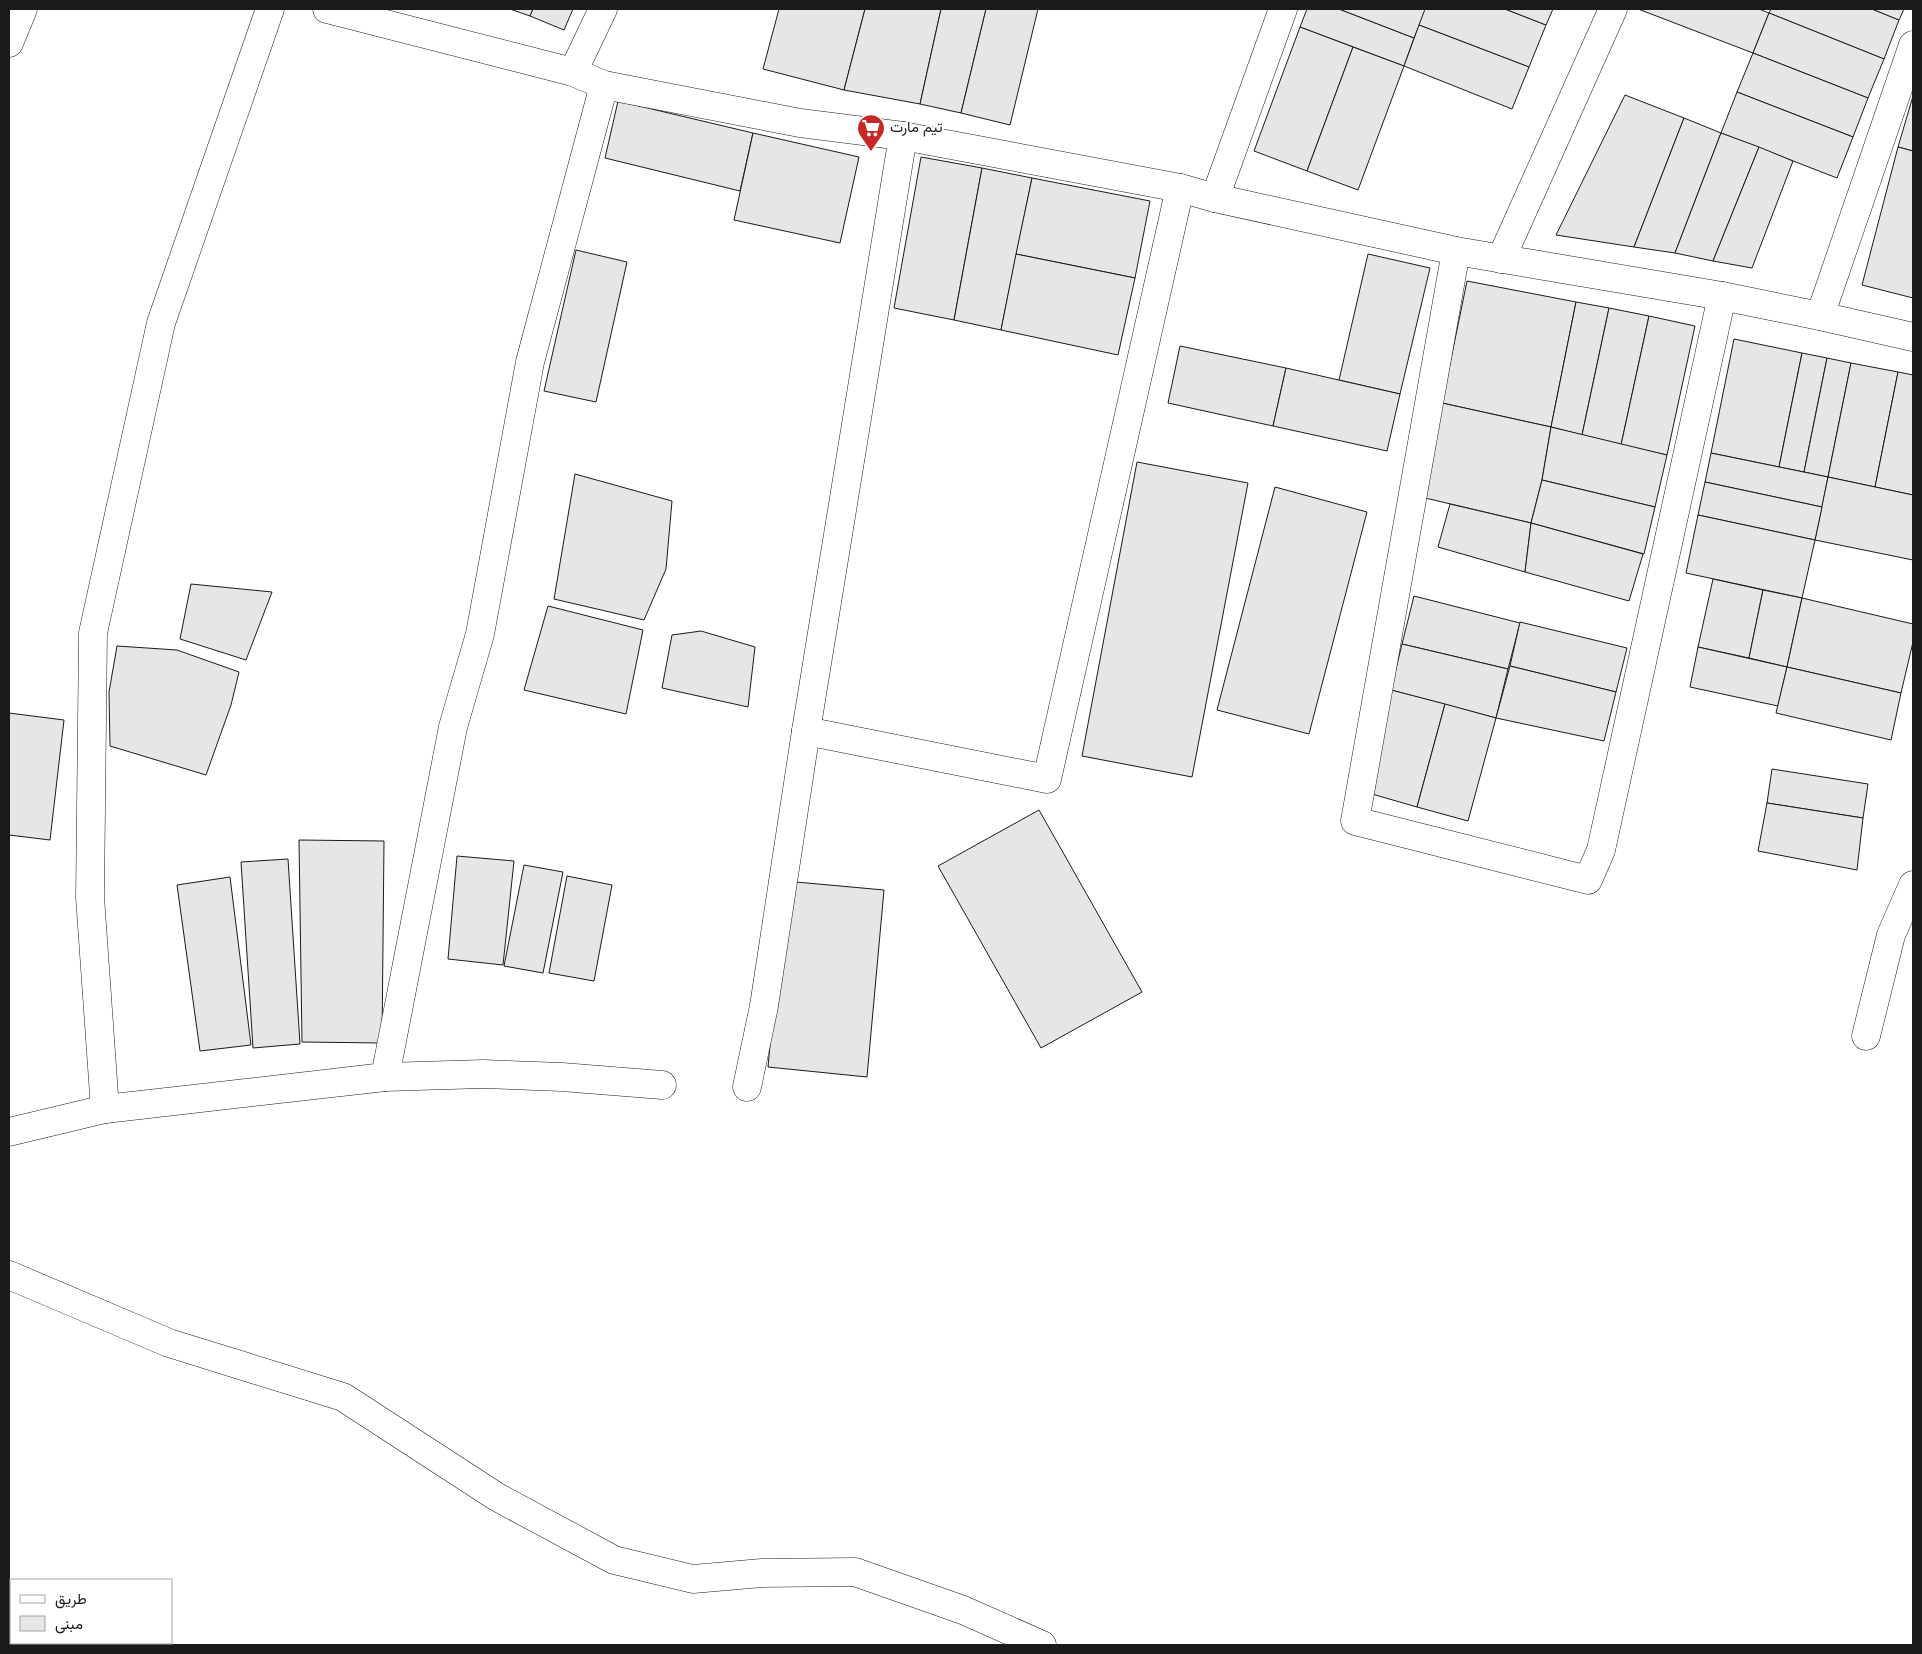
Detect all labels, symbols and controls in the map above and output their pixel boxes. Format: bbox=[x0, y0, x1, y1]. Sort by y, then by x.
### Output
supermarket icon: تيم مارت bbox=[856, 113, 886, 152]
place label: تيم مارت bbox=[890, 117, 943, 140]
legend bbox=[10, 1579, 172, 1644]
text: طريق bbox=[55, 1589, 87, 1612]
text: مبنى bbox=[55, 1614, 83, 1637]

